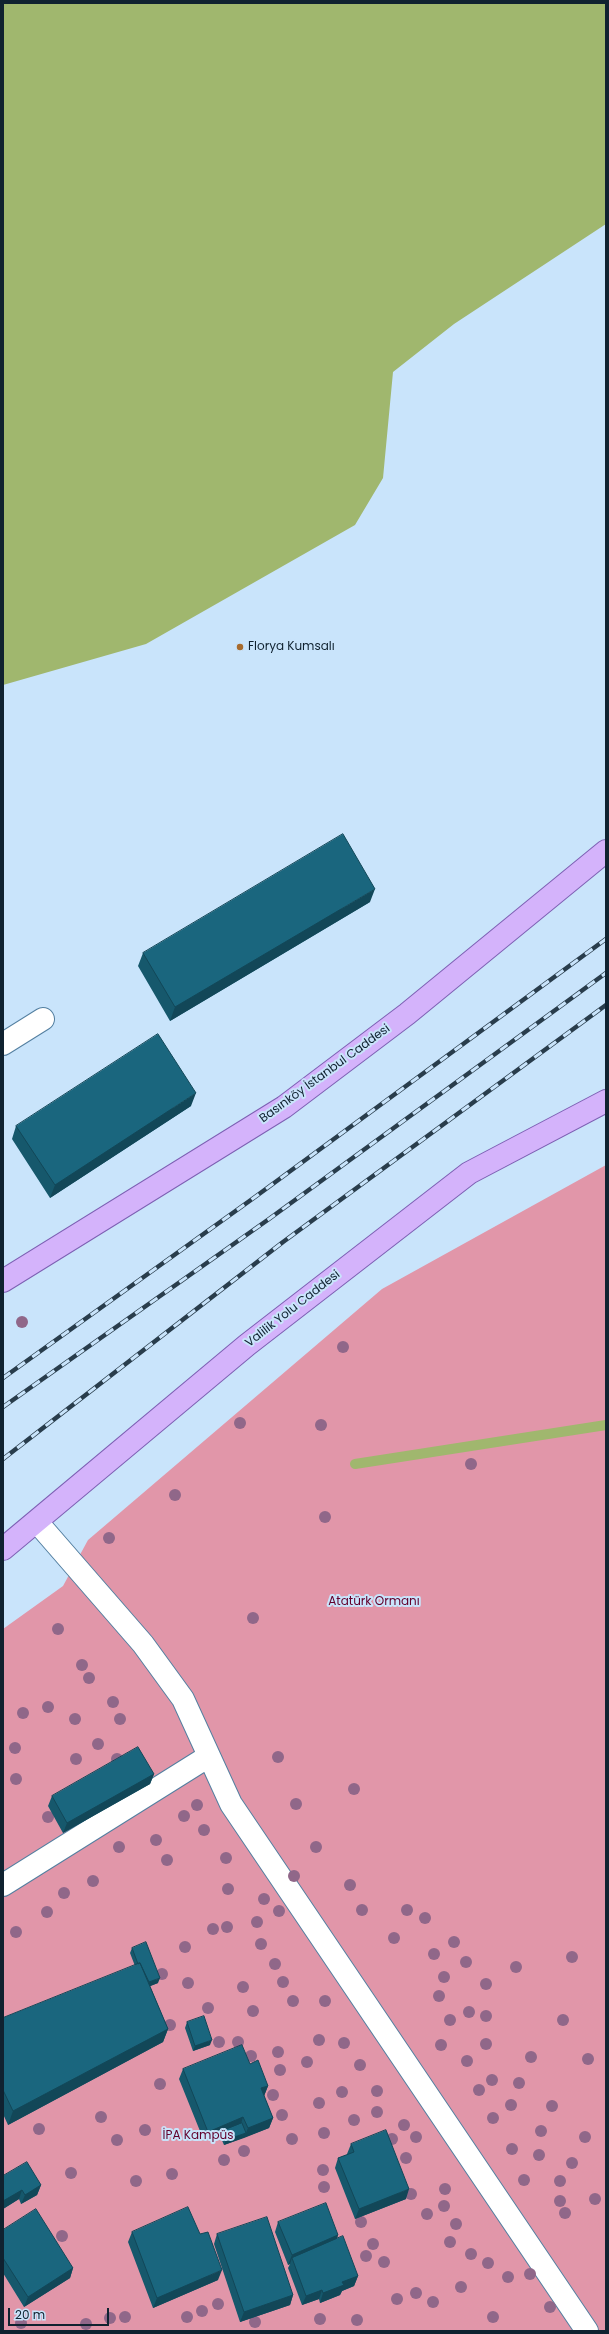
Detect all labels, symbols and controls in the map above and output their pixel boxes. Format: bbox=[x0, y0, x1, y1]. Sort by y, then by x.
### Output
place label: Florya Kumsalı bbox=[248, 640, 335, 654]
marker: Florya Kumsalı bbox=[235, 642, 245, 652]
street label: Basınköy İstanbul Caddesi bbox=[257, 1022, 393, 1126]
street label: Valilik Yolu Caddesi bbox=[243, 1268, 343, 1350]
park label: Atatürk Ormanı bbox=[328, 1595, 420, 1609]
park label: İPA Kampüs bbox=[163, 2129, 233, 2143]
scale bar bbox=[10, 2300, 111, 2326]
text: 20 m bbox=[15, 2306, 45, 2323]

